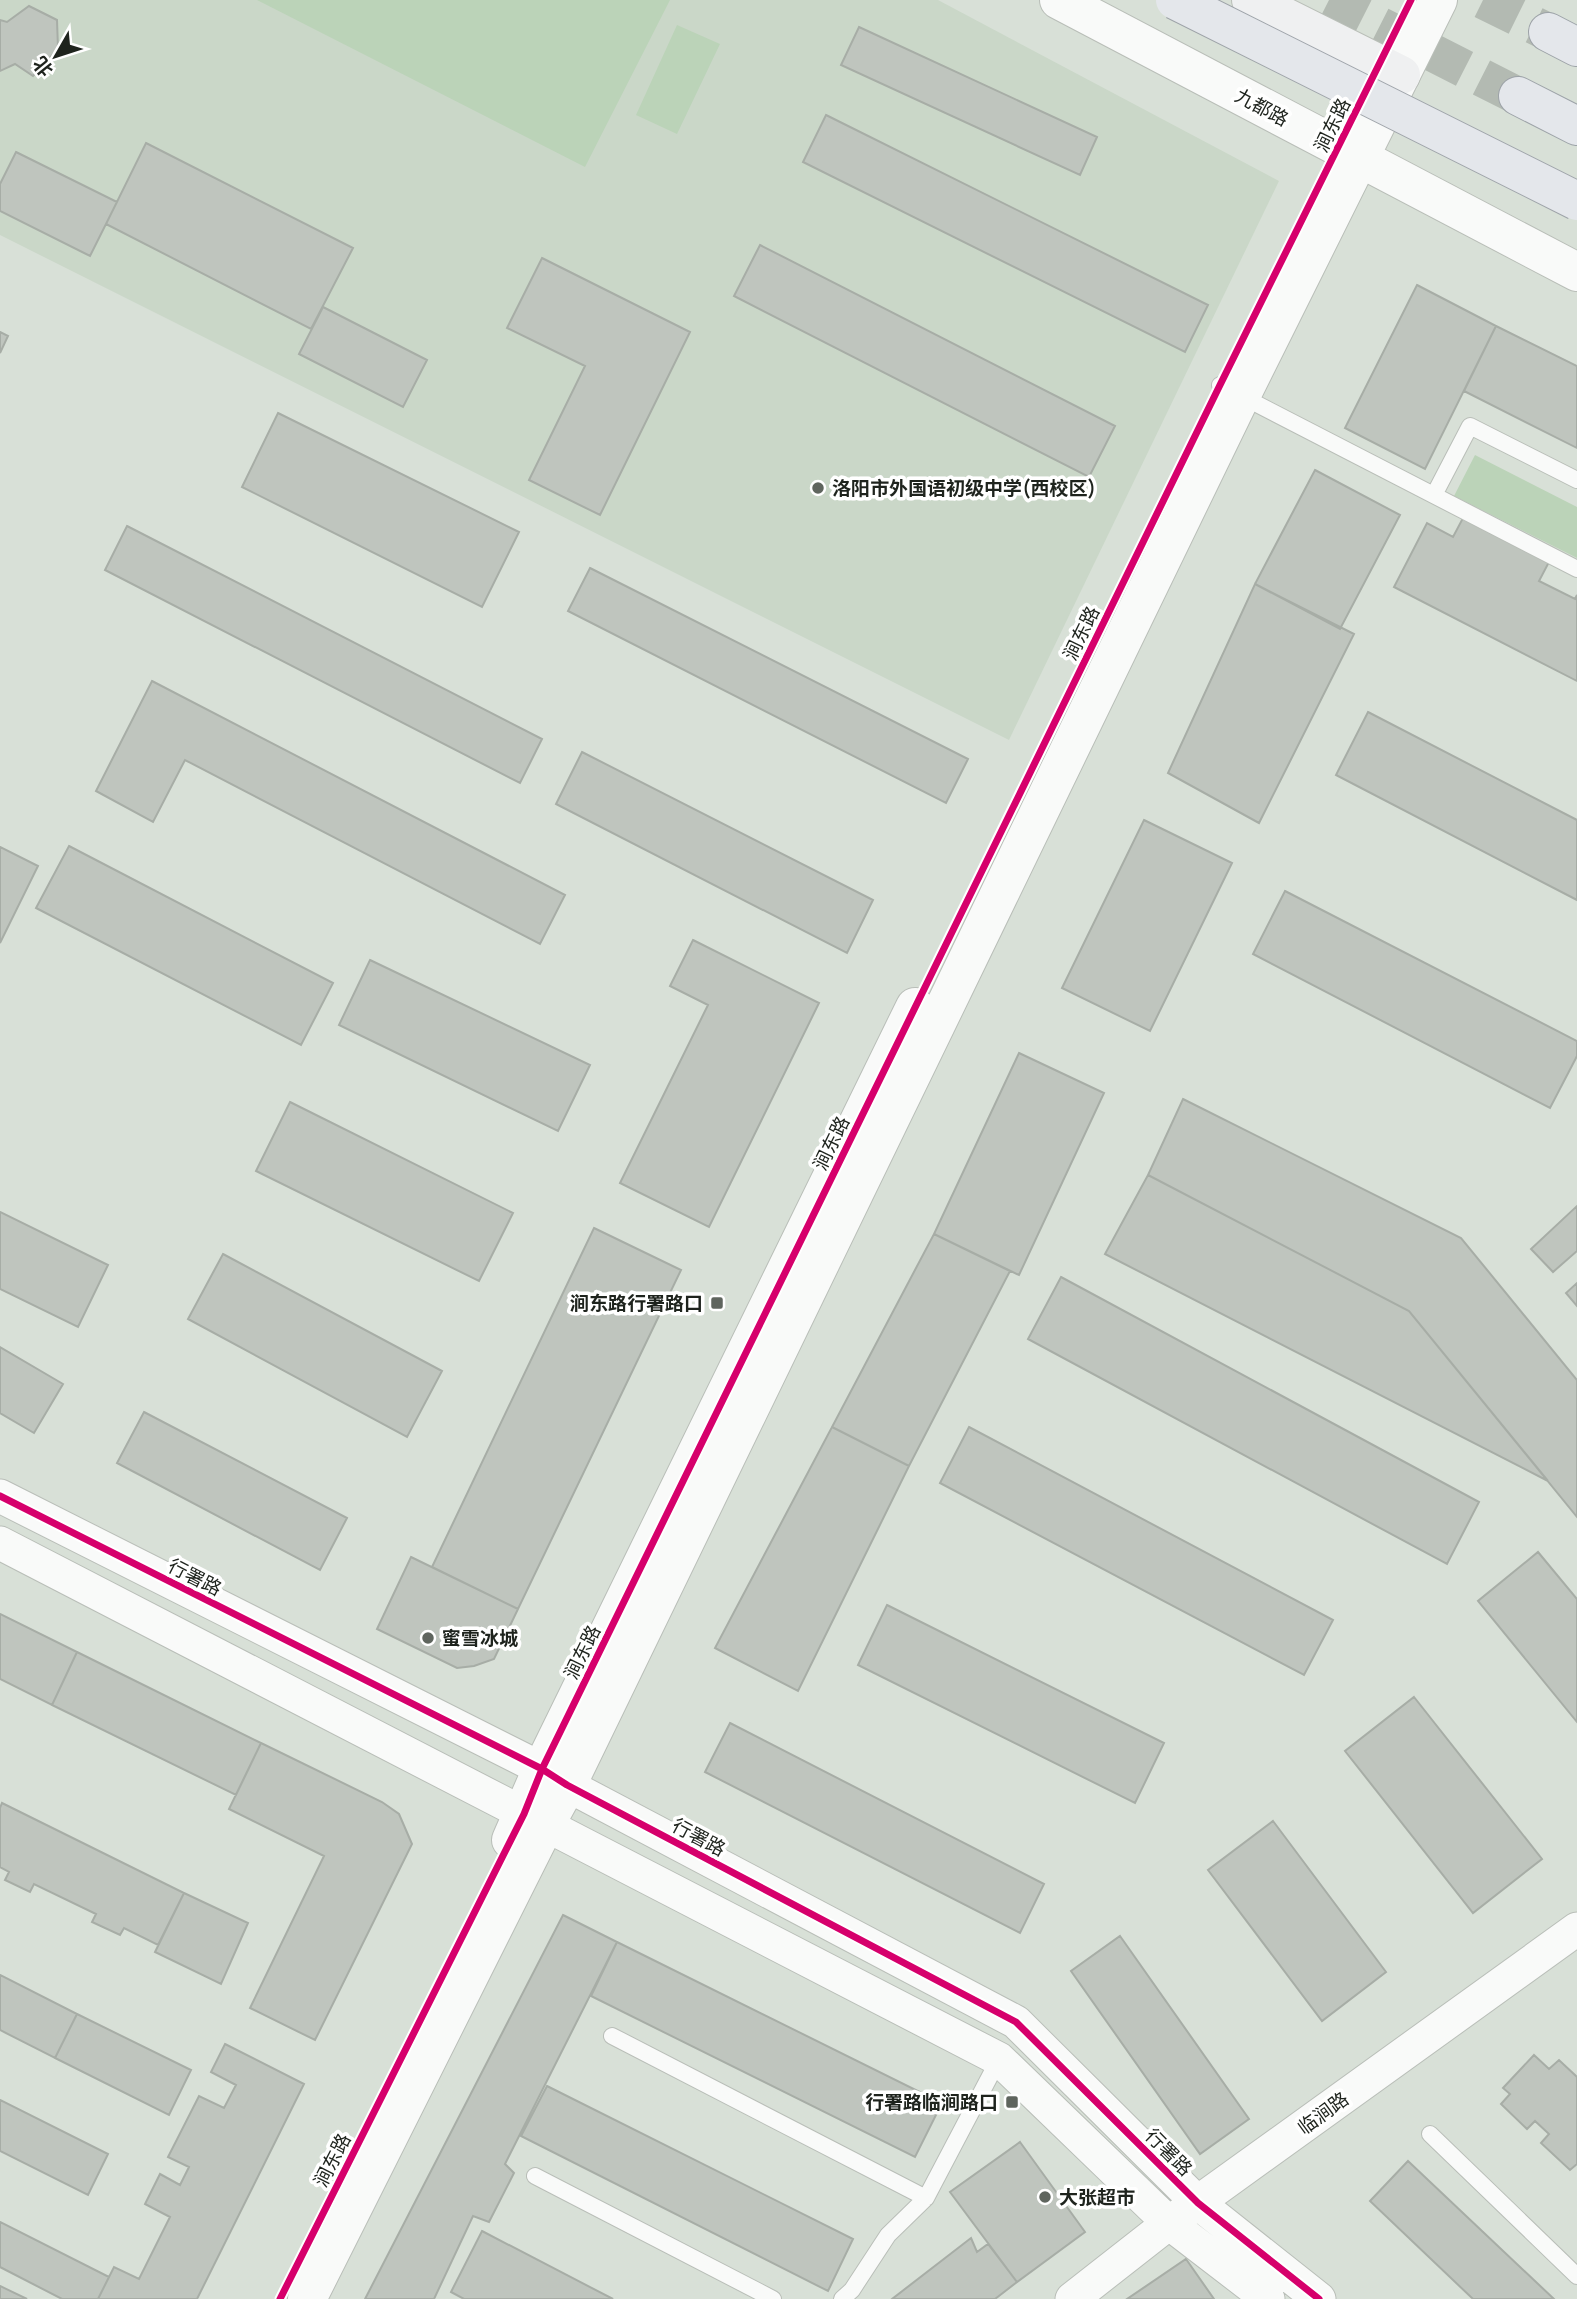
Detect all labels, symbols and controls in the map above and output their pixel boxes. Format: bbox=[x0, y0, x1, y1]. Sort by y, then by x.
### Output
north arrow bbox=[21, 21, 91, 91]
text: 北 bbox=[27, 51, 59, 82]
street label: 九都路 bbox=[1231, 82, 1293, 132]
street label: 涧东路 bbox=[1308, 94, 1356, 156]
place label: 洛阳市外国语初级中学(西校区) bbox=[832, 475, 1096, 501]
marker: 洛阳市外国语初级中学(西校区) bbox=[810, 480, 826, 496]
street label: 涧东路 bbox=[1057, 602, 1105, 664]
street label: 涧东路 bbox=[807, 1112, 855, 1174]
place label: 涧东路行署路口 bbox=[570, 1290, 703, 1316]
marker: 涧东路行署路口 bbox=[709, 1295, 725, 1311]
street label: 行署路 bbox=[164, 1552, 226, 1602]
street label: 涧东路 bbox=[558, 1621, 606, 1683]
place label: 蜜雪冰城 bbox=[442, 1625, 518, 1651]
marker: 蜜雪冰城 bbox=[420, 1630, 436, 1646]
street label: 行署路 bbox=[668, 1812, 730, 1862]
street label: 临涧路 bbox=[1292, 2086, 1354, 2140]
place label: 行署路临涧路口 bbox=[865, 2089, 998, 2115]
marker: 行署路临涧路口 bbox=[1004, 2094, 1020, 2110]
street label: 行署路 bbox=[1140, 2123, 1198, 2181]
street label: 涧东路 bbox=[307, 2129, 357, 2191]
place label: 大张超市 bbox=[1059, 2184, 1135, 2210]
marker: 大张超市 bbox=[1037, 2189, 1053, 2205]

